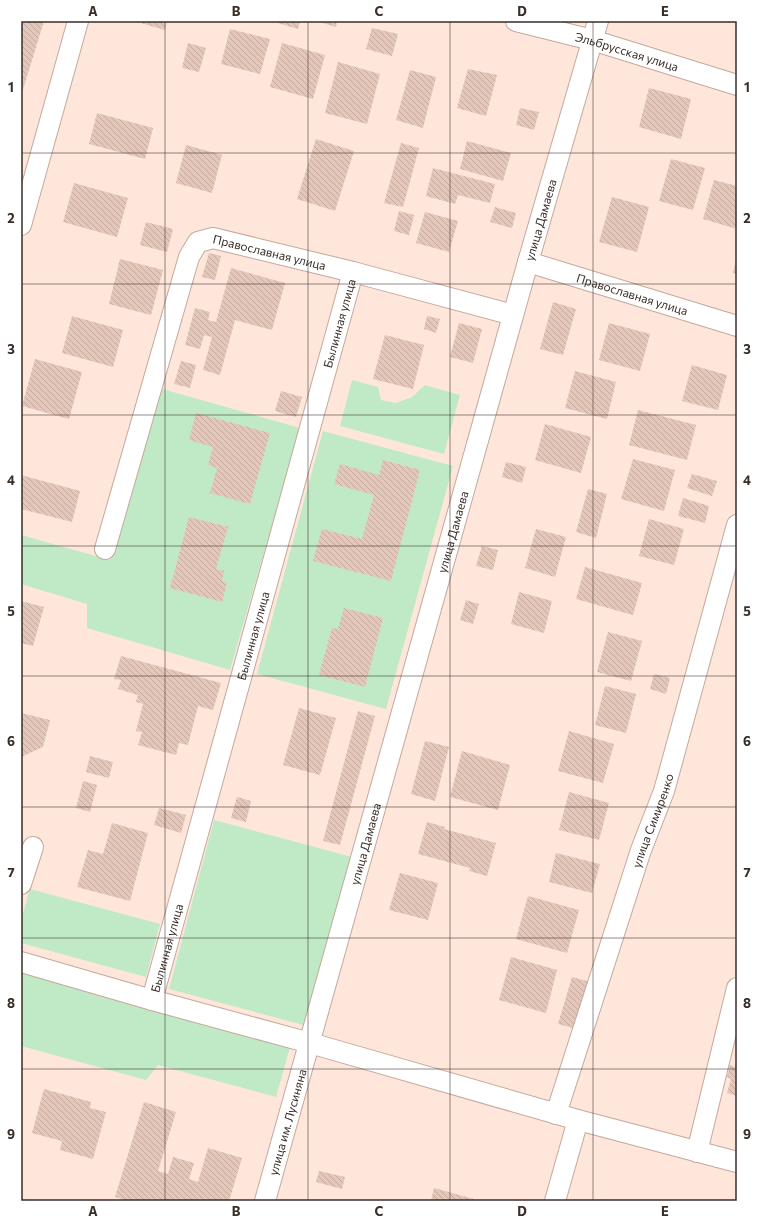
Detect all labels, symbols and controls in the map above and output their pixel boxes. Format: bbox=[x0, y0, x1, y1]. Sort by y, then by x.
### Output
text: A bbox=[88, 3, 98, 19]
text: B bbox=[232, 3, 241, 19]
text: C bbox=[375, 3, 384, 19]
text: D bbox=[517, 3, 527, 19]
text: E bbox=[661, 3, 669, 19]
street label: Эльбрусская улица bbox=[574, 29, 680, 73]
text: 1 bbox=[8, 79, 14, 95]
text: 1 bbox=[744, 79, 750, 95]
street label: улица Дамаева bbox=[522, 177, 559, 262]
text: 2 bbox=[7, 210, 15, 226]
text: 2 bbox=[743, 210, 751, 226]
street label: Православная улица bbox=[212, 231, 327, 272]
street label: Православная улица bbox=[575, 270, 690, 318]
street label: Былинная улица bbox=[320, 277, 358, 369]
text: 3 bbox=[7, 341, 15, 357]
text: 3 bbox=[743, 341, 751, 357]
text: 4 bbox=[7, 472, 15, 488]
text: 4 bbox=[743, 472, 751, 488]
street label: улица Дамаева bbox=[434, 489, 471, 574]
street label: Былинная улица bbox=[234, 590, 272, 682]
text: 5 bbox=[7, 603, 15, 619]
text: 5 bbox=[743, 603, 751, 619]
text: 6 bbox=[7, 733, 15, 749]
text: 6 bbox=[743, 733, 751, 749]
street label: улица Симиренко bbox=[629, 772, 676, 869]
street label: улица Дамаева bbox=[347, 801, 383, 886]
text: 7 bbox=[7, 864, 15, 880]
text: 7 bbox=[743, 864, 751, 880]
street label: Былинная улица bbox=[147, 902, 185, 994]
text: 8 bbox=[7, 995, 15, 1011]
text: 8 bbox=[743, 995, 751, 1011]
street label: улица им. Лусиняна bbox=[266, 1067, 309, 1177]
text: 9 bbox=[7, 1126, 15, 1142]
text: 9 bbox=[743, 1126, 751, 1142]
text: A bbox=[88, 1203, 98, 1219]
text: B bbox=[232, 1203, 241, 1219]
text: C bbox=[375, 1203, 384, 1219]
text: D bbox=[517, 1203, 527, 1219]
text: E bbox=[661, 1203, 669, 1219]

